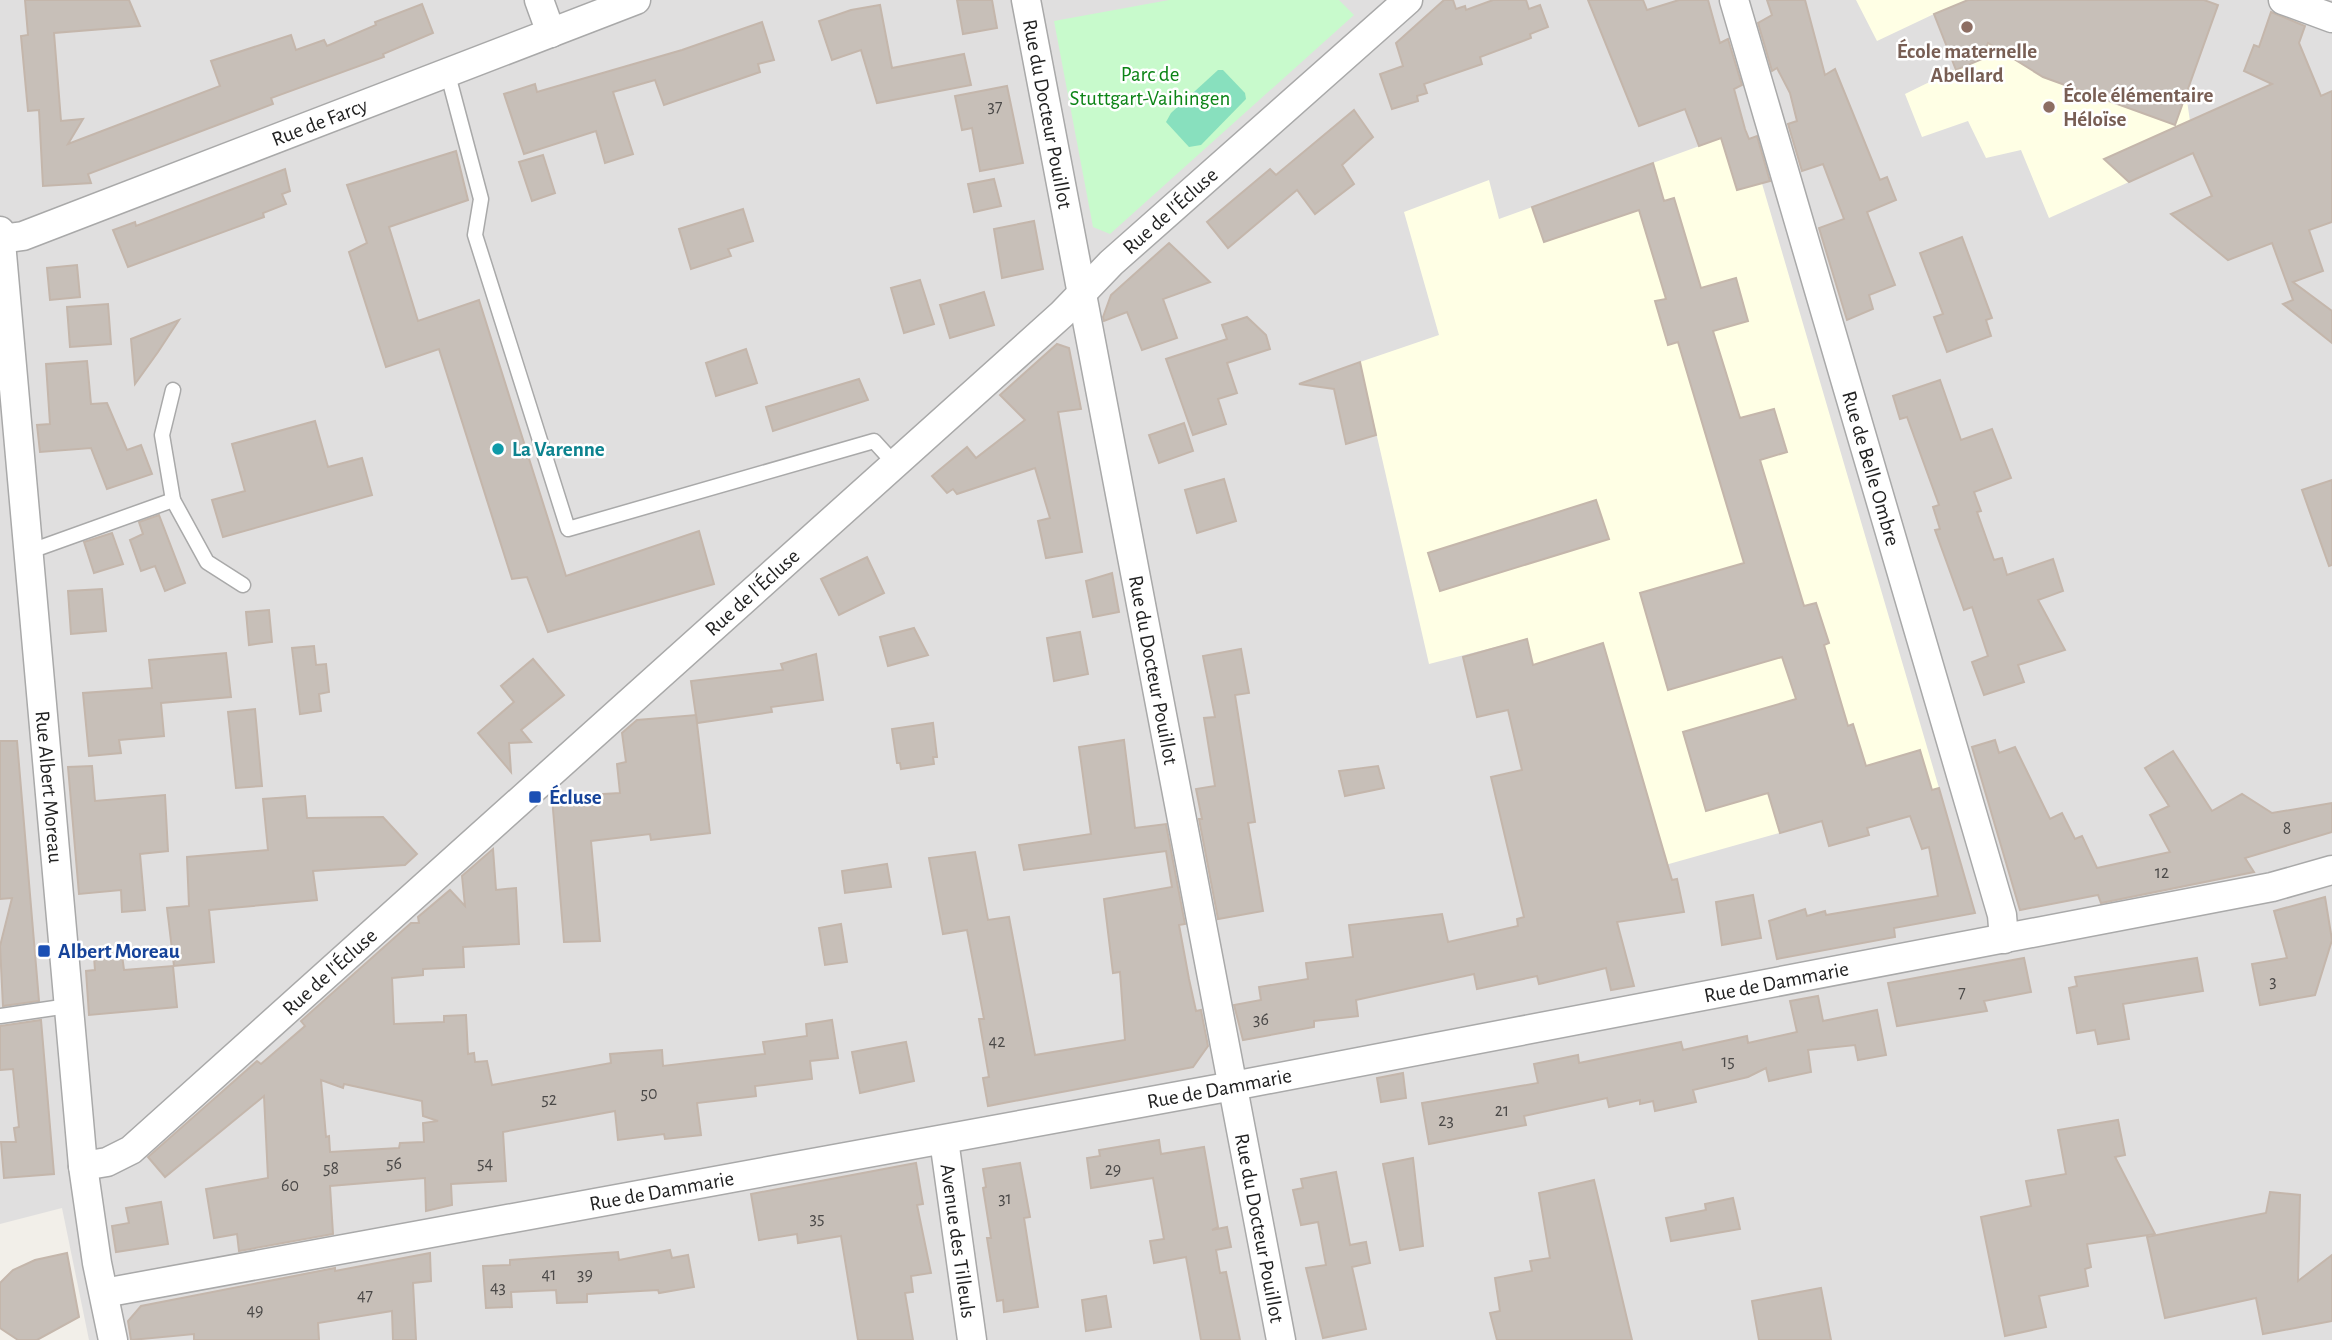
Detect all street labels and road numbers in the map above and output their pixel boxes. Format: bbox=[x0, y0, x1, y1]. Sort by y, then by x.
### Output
street label: Rue du Docteur Pouillot bbox=[1019, 17, 1076, 211]
street label: Rue de Farcy bbox=[269, 94, 371, 150]
street label: Rue de l'Écluse bbox=[1119, 164, 1222, 258]
street label: Rue de Belle Ombre bbox=[1838, 388, 1903, 549]
street label: Rue de l'Écluse bbox=[701, 545, 804, 640]
street label: Rue du Docteur Pouillot bbox=[1125, 574, 1181, 767]
street label: Rue Albert Moreau bbox=[32, 710, 66, 864]
street label: Rue de l'Écluse bbox=[279, 925, 381, 1020]
street label: Rue de Dammarie bbox=[1702, 958, 1850, 1007]
street label: Rue de Dammarie bbox=[1145, 1065, 1294, 1113]
street label: Rue du Docteur Pouillot bbox=[1231, 1131, 1288, 1325]
street label: Avenue des Tilleuls bbox=[936, 1163, 979, 1320]
street label: Rue de Dammarie bbox=[588, 1168, 736, 1215]

